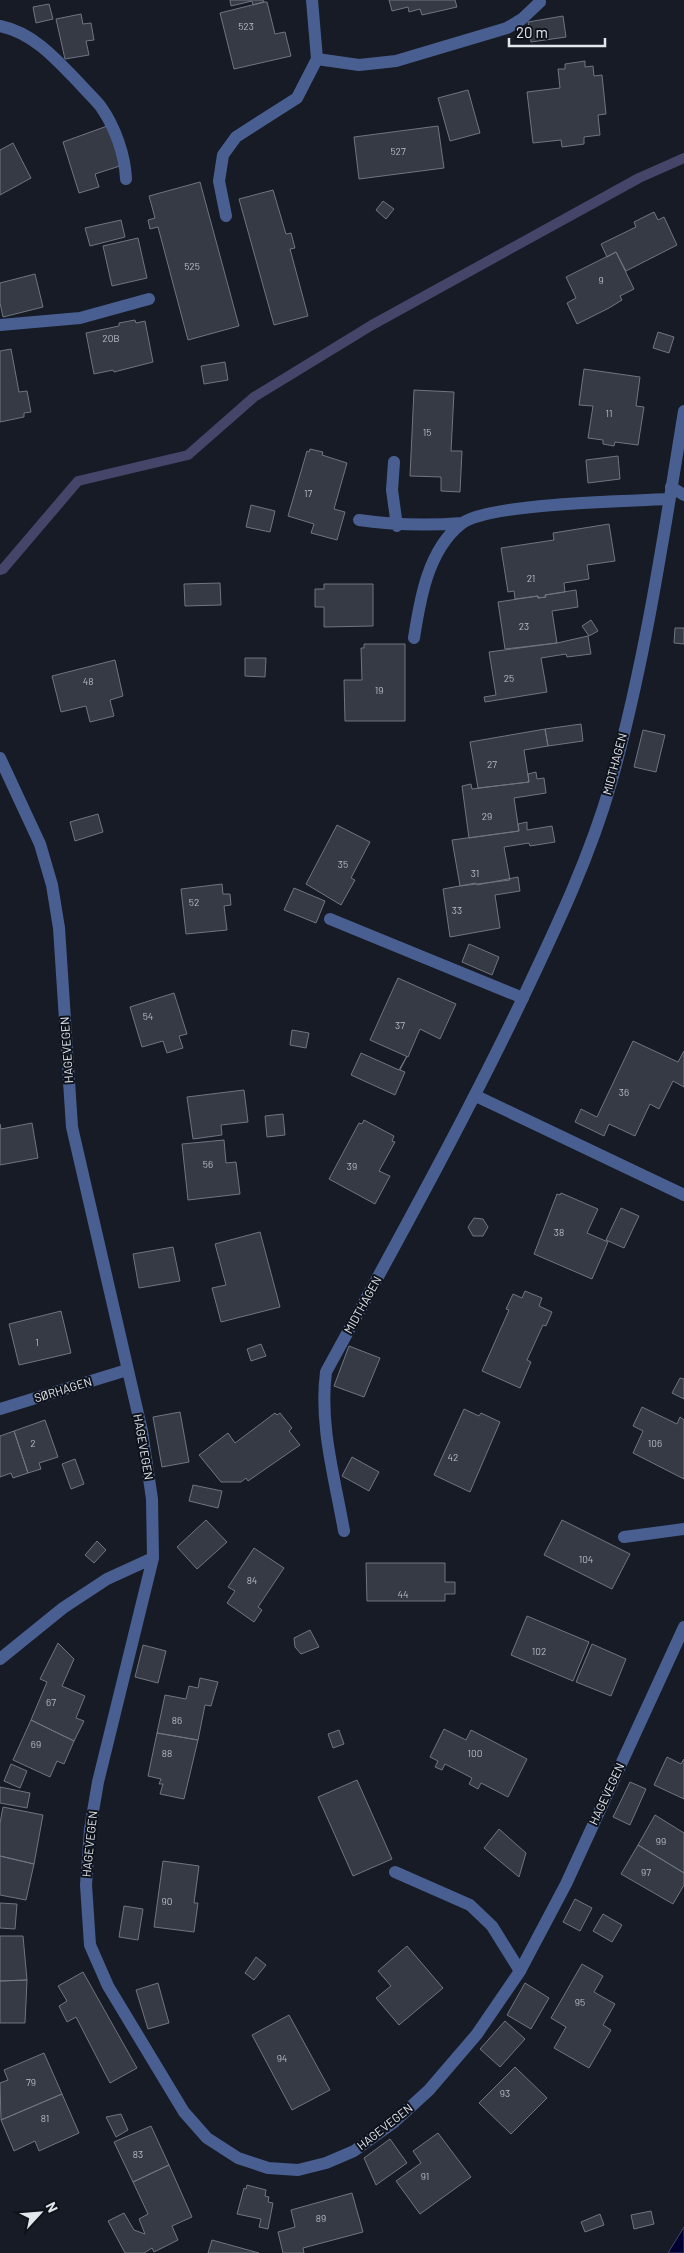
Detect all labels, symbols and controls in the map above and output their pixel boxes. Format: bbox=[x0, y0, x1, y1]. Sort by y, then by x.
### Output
scale bar bbox=[509, 15, 605, 47]
house number: 523 bbox=[238, 20, 254, 32]
text: 20 m bbox=[516, 23, 548, 41]
house number: 527 bbox=[390, 145, 406, 157]
house number: 525 bbox=[184, 260, 200, 272]
house number: 9 bbox=[598, 274, 604, 286]
house number: 20B bbox=[102, 332, 120, 344]
house number: 11 bbox=[605, 407, 613, 419]
house number: 15 bbox=[423, 426, 431, 438]
house number: 17 bbox=[304, 487, 312, 499]
house number: 21 bbox=[527, 572, 535, 584]
house number: 23 bbox=[519, 620, 529, 632]
house number: 25 bbox=[504, 672, 514, 684]
house number: 48 bbox=[83, 675, 93, 687]
house number: 19 bbox=[375, 684, 383, 696]
street label: MIDTHAGEN bbox=[599, 731, 629, 796]
house number: 27 bbox=[487, 758, 497, 770]
house number: 29 bbox=[482, 810, 492, 822]
house number: 35 bbox=[338, 858, 348, 870]
house number: 31 bbox=[471, 867, 479, 879]
house number: 52 bbox=[189, 896, 199, 908]
house number: 33 bbox=[452, 904, 462, 916]
house number: 54 bbox=[143, 1010, 153, 1022]
street label: HAGEVEGEN bbox=[57, 1016, 75, 1084]
house number: 37 bbox=[395, 1019, 405, 1031]
house number: 36 bbox=[619, 1086, 629, 1098]
house number: 56 bbox=[203, 1158, 213, 1170]
house number: 39 bbox=[347, 1160, 357, 1172]
house number: 38 bbox=[554, 1226, 564, 1238]
street label: MIDTHAGEN bbox=[341, 1273, 384, 1336]
house number: 1 bbox=[35, 1336, 39, 1348]
street label: SØRHAGEN bbox=[32, 1374, 93, 1404]
street label: HAGEVEGEN bbox=[131, 1413, 157, 1481]
house number: 2 bbox=[30, 1437, 36, 1449]
house number: 106 bbox=[648, 1437, 662, 1449]
house number: 42 bbox=[448, 1451, 458, 1463]
house number: 104 bbox=[579, 1553, 593, 1565]
house number: 84 bbox=[247, 1574, 257, 1586]
house number: 44 bbox=[397, 1588, 409, 1600]
house number: 102 bbox=[532, 1645, 546, 1657]
house number: 67 bbox=[46, 1696, 56, 1708]
house number: 86 bbox=[172, 1714, 182, 1726]
house number: 69 bbox=[31, 1738, 41, 1750]
house number: 88 bbox=[162, 1747, 172, 1759]
house number: 100 bbox=[468, 1747, 482, 1759]
street label: HAGEVEGEN bbox=[586, 1760, 627, 1827]
street label: HAGEVEGEN bbox=[79, 1810, 99, 1878]
house number: 99 bbox=[656, 1835, 666, 1847]
house number: 97 bbox=[641, 1866, 651, 1878]
house number: 90 bbox=[162, 1895, 172, 1907]
house number: 95 bbox=[575, 1996, 585, 2008]
house number: 94 bbox=[277, 2052, 287, 2064]
house number: 79 bbox=[26, 2076, 36, 2088]
house number: 93 bbox=[500, 2087, 510, 2099]
street label: HAGEVEGEN bbox=[354, 2100, 415, 2152]
house number: 81 bbox=[41, 2112, 49, 2124]
house number: 83 bbox=[133, 2148, 143, 2160]
house number: 91 bbox=[421, 2170, 429, 2182]
north arrow bbox=[15, 2188, 65, 2238]
text: N bbox=[42, 2199, 62, 2215]
house number: 89 bbox=[316, 2212, 326, 2224]

